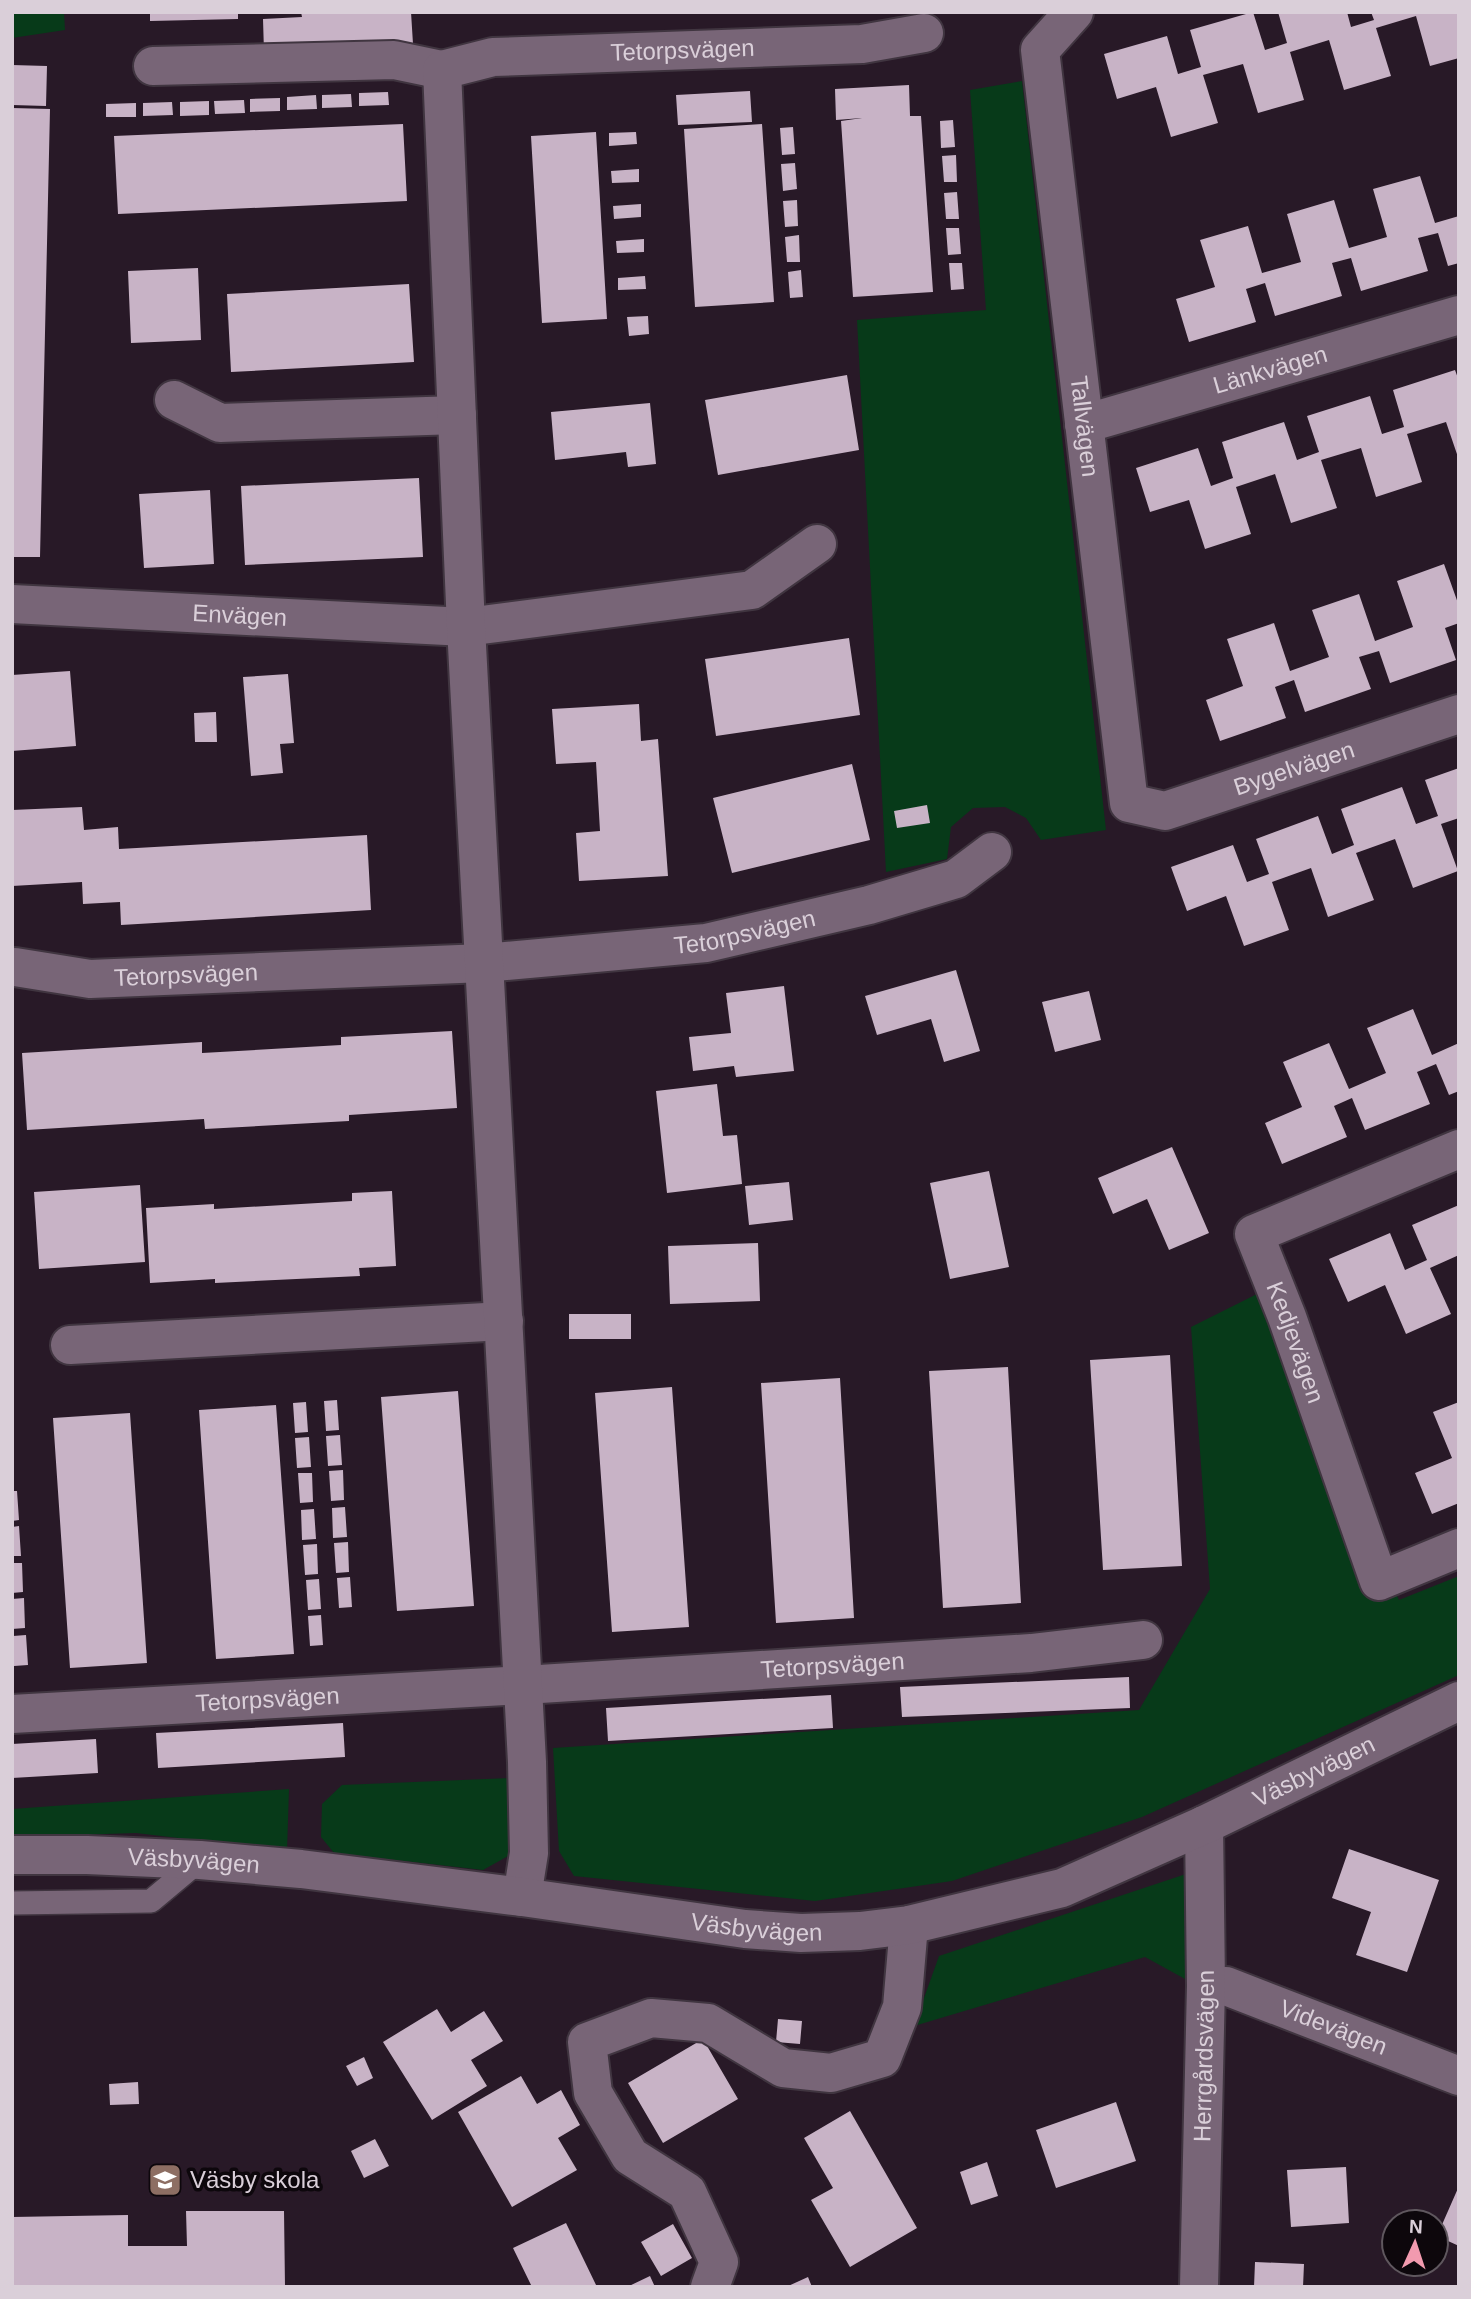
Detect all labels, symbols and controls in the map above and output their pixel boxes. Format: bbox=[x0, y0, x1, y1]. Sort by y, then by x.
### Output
street label: Tetorpsvägen bbox=[610, 34, 755, 66]
street label: Länkvägen bbox=[1210, 340, 1330, 399]
street label: Tallvägen bbox=[1066, 374, 1104, 478]
street label: Envägen bbox=[192, 599, 288, 631]
street label: Bygelvägen bbox=[1230, 735, 1358, 800]
street label: Tetorpsvägen bbox=[673, 904, 818, 959]
street label: Tetorpsvägen bbox=[113, 958, 259, 991]
street label: Kedjevägen bbox=[1261, 1278, 1330, 1406]
street label: Tetorpsvägen bbox=[760, 1647, 905, 1683]
street label: Tetorpsvägen bbox=[195, 1681, 340, 1717]
street label: Väsbyvägen bbox=[1248, 1730, 1379, 1812]
street label: Väsbyvägen bbox=[127, 1843, 261, 1878]
street label: Väsbyvägen bbox=[689, 1907, 823, 1946]
street label: Herrgårdsvägen bbox=[1188, 1970, 1219, 2142]
street label: Videvägen bbox=[1276, 1994, 1391, 2060]
school or university icon: Väsby skola bbox=[146, 2161, 184, 2199]
place label: Väsby skola bbox=[190, 2166, 320, 2193]
north arrow bbox=[1380, 2208, 1450, 2278]
text: N bbox=[1408, 2216, 1423, 2237]

